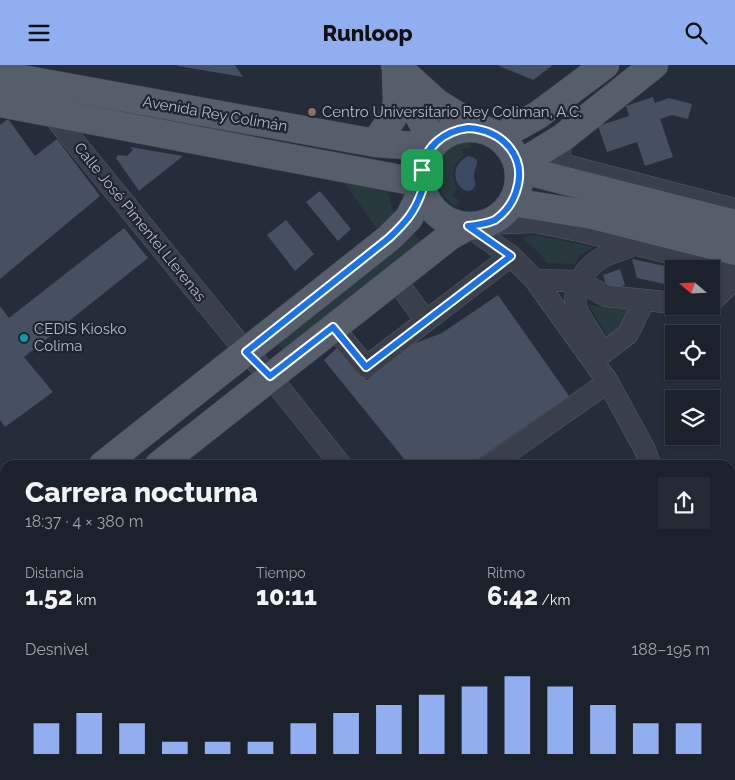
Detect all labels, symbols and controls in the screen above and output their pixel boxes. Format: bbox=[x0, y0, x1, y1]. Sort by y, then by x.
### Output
icon: menu bbox=[25, 19, 53, 47]
icon: search bbox=[682, 19, 710, 47]
text: Runloop bbox=[322, 20, 413, 46]
street label: Avenida Rey Colimán bbox=[141, 92, 289, 136]
place label: Centro Universitario Rey Coliman, A.C. bbox=[322, 103, 582, 121]
marker: Centro Universitario Rey Coliman, A.C. bbox=[306, 106, 318, 118]
street label: Calle José Pimentel Llerenas bbox=[70, 139, 210, 305]
pin bbox=[401, 149, 443, 191]
icon: arrive bbox=[408, 156, 436, 184]
north arrow bbox=[665, 260, 720, 315]
map controls bbox=[665, 260, 720, 445]
place label: CEDIS Kiosko Colima bbox=[34, 320, 126, 355]
button: locate bbox=[665, 325, 720, 380]
marker: CEDIS Kiosko Colima bbox=[18, 332, 30, 344]
button: layers bbox=[665, 390, 720, 445]
text: Carrera nocturna bbox=[25, 476, 258, 509]
button: share bbox=[658, 477, 710, 529]
text: 18:37 · 4 × 380 m bbox=[25, 512, 143, 531]
text: Distancia bbox=[25, 565, 84, 581]
text: Tiempo bbox=[256, 565, 306, 581]
text: Ritmo bbox=[487, 565, 525, 581]
text: 1.52 bbox=[25, 581, 72, 611]
text: 10:11 bbox=[256, 581, 317, 611]
text: 6:42 bbox=[487, 581, 538, 611]
text: km bbox=[72, 592, 96, 608]
text: /km bbox=[538, 592, 570, 608]
text: Desnivel bbox=[25, 640, 88, 659]
text: 188–195 m bbox=[631, 640, 710, 659]

